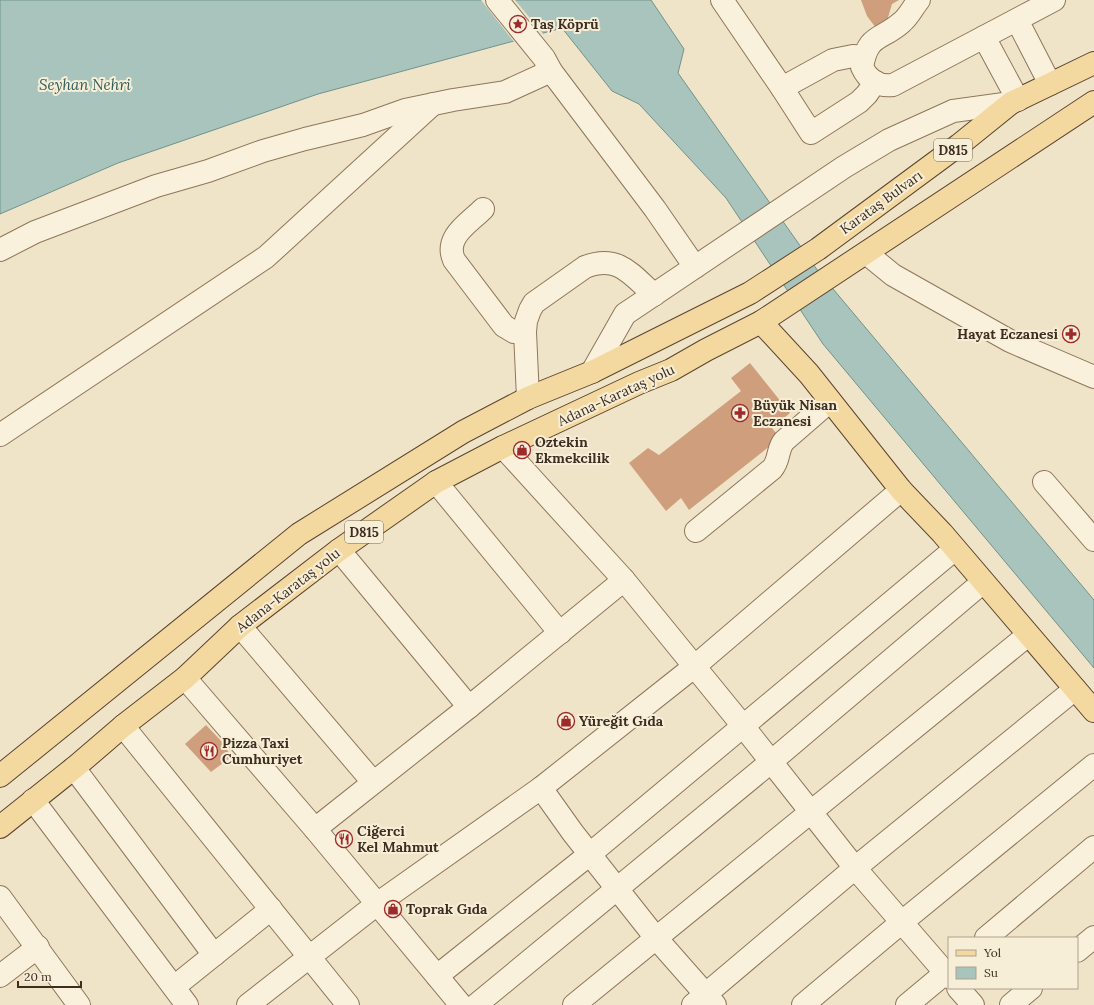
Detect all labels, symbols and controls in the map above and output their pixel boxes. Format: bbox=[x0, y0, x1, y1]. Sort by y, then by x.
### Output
place icon: Taș Köprü bbox=[508, 14, 528, 34]
place label: Taș Köprü bbox=[531, 15, 599, 33]
water label: Seyhan Nehri bbox=[39, 75, 131, 94]
road number: D815 bbox=[934, 139, 972, 161]
street label: Karataş Bulvarı bbox=[836, 166, 926, 238]
pharmacy icon: Hayat Eczanesi bbox=[1061, 324, 1081, 344]
place label: Hayat Eczanesi bbox=[957, 325, 1058, 343]
street label: Adana-Karataş yolu bbox=[554, 360, 677, 430]
place label: Büyük Nisan Eczanesi bbox=[753, 396, 837, 430]
pharmacy icon: Büyük Nisan Eczanesi bbox=[730, 403, 750, 423]
place label: Oztekin Ekmekcilik bbox=[535, 433, 610, 467]
shop icon: Oztekin Ekmekcilik bbox=[512, 440, 532, 460]
road number: D815 bbox=[345, 521, 383, 543]
street label: Adana-Karataş yolu bbox=[232, 544, 344, 637]
shop icon: Yüreğit Gıda bbox=[556, 711, 576, 731]
place label: Yüreğit Gıda bbox=[579, 712, 664, 730]
place label: Pizza Taxi Cumhuriyet bbox=[222, 734, 303, 768]
restaurant icon: Pizza Taxi Cumhuriyet bbox=[199, 741, 219, 761]
place label: Ciğerci Kel Mahmut bbox=[357, 822, 439, 856]
restaurant icon: Ciğerci Kel Mahmut bbox=[334, 829, 354, 849]
shop icon: Toprak Gıda bbox=[383, 899, 403, 919]
place label: Toprak Gıda bbox=[406, 900, 488, 918]
legend bbox=[948, 937, 1078, 989]
text: Yol bbox=[983, 945, 1001, 960]
scale bar bbox=[18, 963, 81, 989]
text: Su bbox=[984, 965, 998, 980]
text: 20 m bbox=[24, 969, 52, 984]

